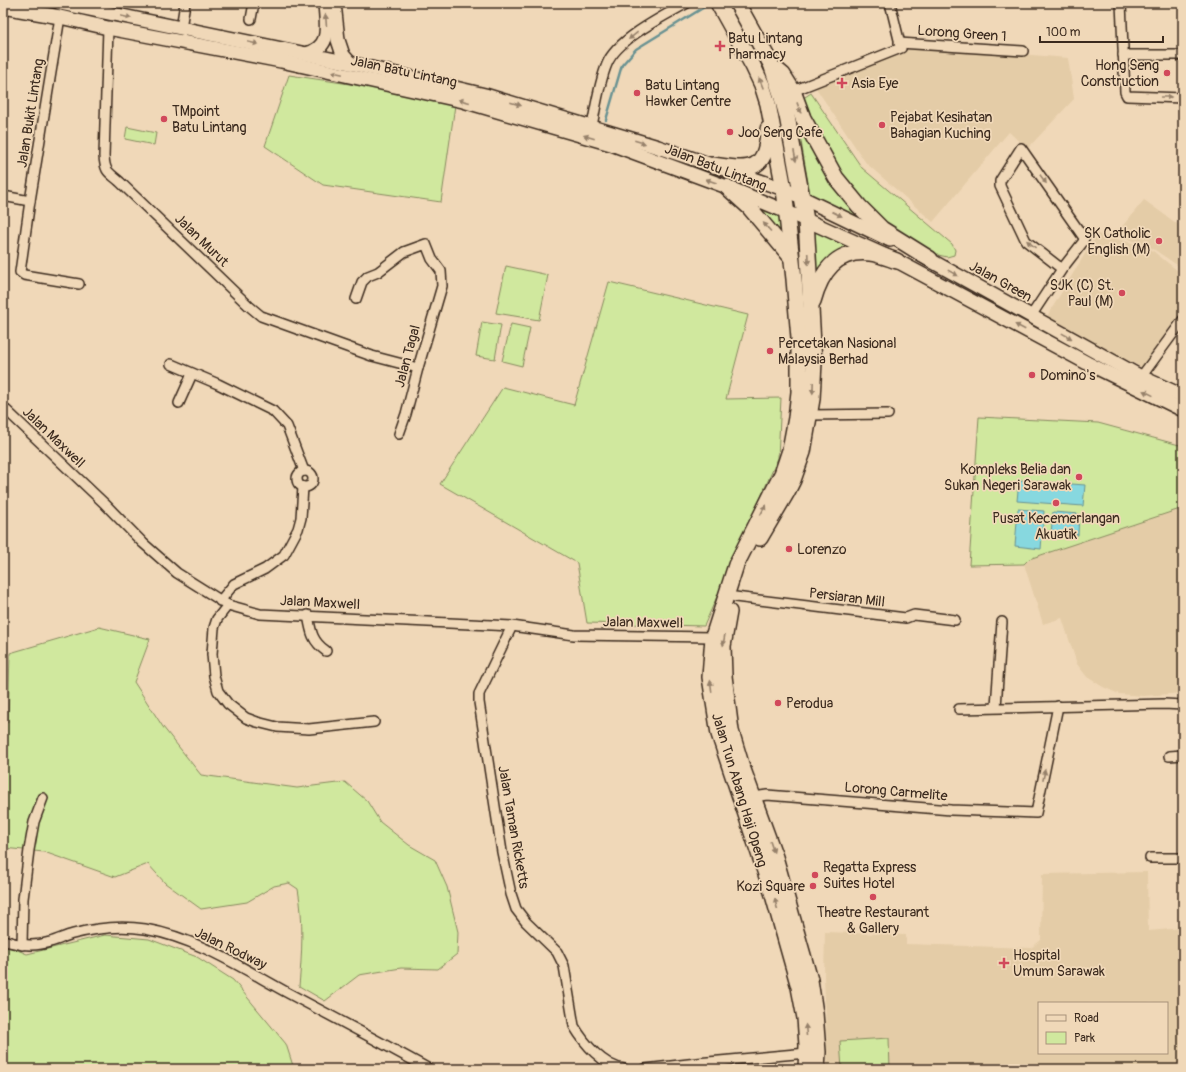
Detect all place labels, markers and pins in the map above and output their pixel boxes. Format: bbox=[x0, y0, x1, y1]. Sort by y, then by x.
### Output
place label: Batu Lintang Pharmacy bbox=[728, 30, 802, 63]
marker: Batu Lintang Pharmacy bbox=[715, 41, 725, 51]
place label: Hong Seng Construction bbox=[1081, 57, 1159, 90]
marker: Hong Seng Construction bbox=[1162, 68, 1172, 78]
place label: Asia Eye bbox=[851, 75, 899, 92]
place label: Batu Lintang Hawker Centre bbox=[645, 77, 731, 110]
marker: Asia Eye bbox=[836, 77, 848, 89]
marker: Batu Lintang Hawker Centre bbox=[632, 88, 642, 98]
place label: TMpoint Batu Lintang bbox=[172, 103, 246, 136]
place label: Pejabat Kesihatan Bahagian Kuching bbox=[890, 109, 992, 142]
marker: TMpoint Batu Lintang bbox=[159, 114, 169, 124]
marker: Pejabat Kesihatan Bahagian Kuching bbox=[877, 120, 887, 130]
place label: Joo Seng Cafe bbox=[738, 124, 823, 141]
marker: Joo Seng Cafe bbox=[725, 127, 735, 137]
place label: SK Catholic English (M) bbox=[1084, 225, 1151, 258]
marker: SK Catholic English (M) bbox=[1154, 236, 1164, 246]
place label: SJK (C) St. Paul (M) bbox=[1050, 277, 1114, 310]
marker: SJK (C) St. Paul (M) bbox=[1117, 288, 1127, 298]
place label: Percetakan Nasional Malaysia Berhad bbox=[778, 335, 897, 368]
marker: Percetakan Nasional Malaysia Berhad bbox=[765, 346, 775, 356]
place label: Domino's bbox=[1040, 367, 1096, 384]
marker: Domino's bbox=[1027, 370, 1037, 380]
place label: Kompleks Belia dan Sukan Negeri Sarawak bbox=[944, 461, 1071, 494]
marker: Kompleks Belia dan Sukan Negeri Sarawak bbox=[1074, 472, 1084, 482]
marker: Pusat Kecemerlangan Akuatik bbox=[1051, 498, 1061, 508]
place label: Pusat Kecemerlangan Akuatik bbox=[992, 510, 1120, 543]
place label: Lorenzo bbox=[797, 541, 847, 558]
marker: Lorenzo bbox=[784, 544, 794, 554]
place label: Perodua bbox=[786, 695, 833, 712]
marker: Perodua bbox=[773, 698, 783, 708]
place label: Regatta Express Suites Hotel bbox=[823, 859, 917, 892]
marker: Regatta Express Suites Hotel bbox=[810, 870, 820, 880]
place label: Kozi Square bbox=[736, 878, 805, 895]
marker: Kozi Square bbox=[808, 881, 818, 891]
marker: Theatre Restaurant & Gallery bbox=[868, 892, 878, 902]
place label: Theatre Restaurant & Gallery bbox=[817, 904, 930, 937]
place label: Hospital Umum Sarawak bbox=[1013, 947, 1105, 980]
marker: Hospital Umum Sarawak bbox=[998, 957, 1010, 969]

